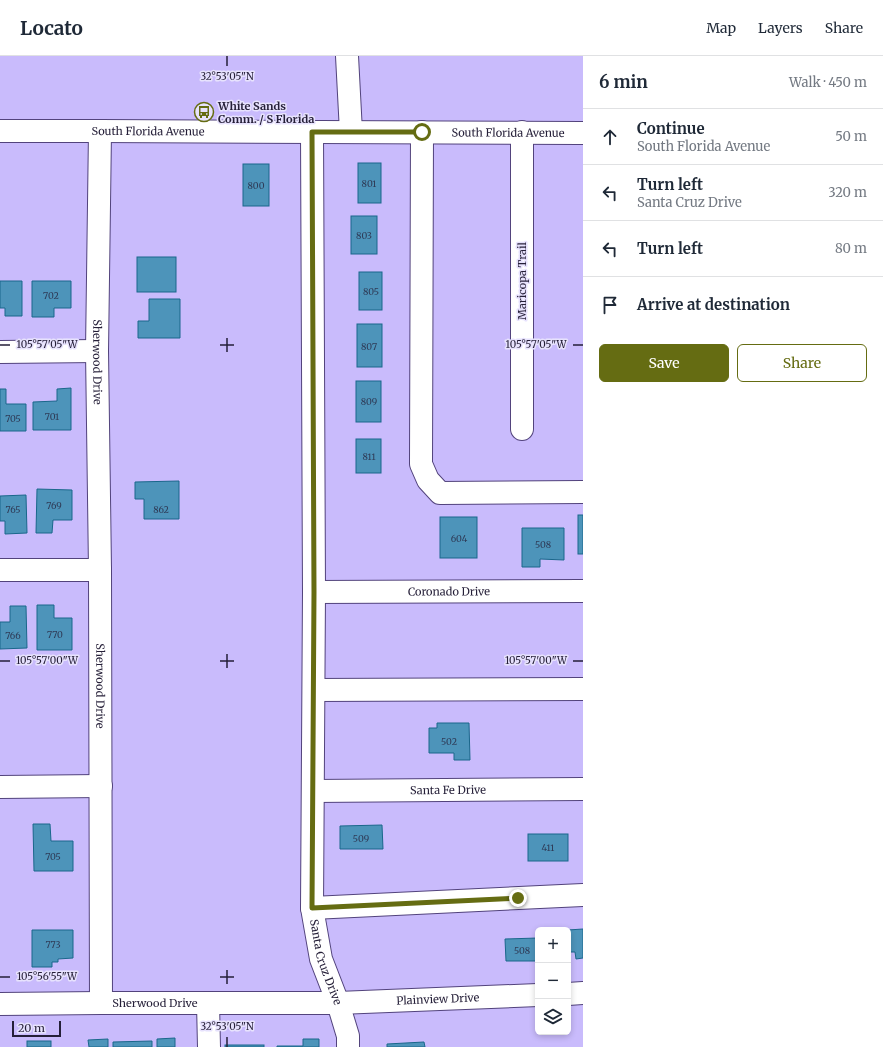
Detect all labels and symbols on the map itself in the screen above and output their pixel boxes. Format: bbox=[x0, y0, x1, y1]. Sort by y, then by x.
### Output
text: 32°53'05"N bbox=[200, 70, 254, 83]
place label: White Sands Comm. / S Florida bbox=[217, 99, 314, 126]
bus stop icon: White Sands Comm. / S Florida bbox=[193, 101, 215, 123]
route start bbox=[413, 123, 431, 141]
street label: South Florida Avenue bbox=[92, 124, 205, 138]
street label: South Florida Avenue bbox=[452, 125, 565, 140]
house number: 801 bbox=[362, 178, 376, 189]
house number: 800 bbox=[247, 180, 265, 191]
house number: 803 bbox=[356, 230, 372, 241]
street label: Maricopa Trail bbox=[515, 241, 529, 320]
house number: 805 bbox=[363, 286, 379, 297]
house number: 702 bbox=[43, 290, 59, 301]
street label: Sherwood Drive bbox=[90, 319, 105, 405]
text: 105°57'05"W bbox=[17, 338, 78, 351]
text: 105°57'05"W bbox=[506, 338, 567, 351]
house number: 807 bbox=[361, 341, 377, 352]
house number: 809 bbox=[361, 396, 377, 407]
house number: 701 bbox=[45, 411, 59, 422]
house number: 705 bbox=[5, 413, 21, 424]
house number: 811 bbox=[363, 451, 375, 462]
house number: 769 bbox=[46, 500, 62, 511]
house number: 765 bbox=[6, 504, 20, 515]
house number: 862 bbox=[153, 504, 169, 515]
house number: 604 bbox=[451, 533, 468, 544]
house number: 508 bbox=[535, 539, 551, 550]
street label: Coronado Drive bbox=[408, 584, 490, 599]
house number: 770 bbox=[47, 629, 63, 640]
house number: 766 bbox=[5, 630, 21, 641]
street label: Sherwood Drive bbox=[93, 643, 107, 729]
text: 105°57'00"W bbox=[16, 654, 79, 667]
text: 105°57'00"W bbox=[505, 654, 568, 667]
house number: 502 bbox=[441, 736, 457, 747]
street label: Santa Fe Drive bbox=[410, 783, 486, 797]
house number: 509 bbox=[353, 833, 369, 844]
house number: 411 bbox=[542, 842, 554, 853]
house number: 705 bbox=[45, 851, 61, 862]
route end bbox=[509, 889, 527, 907]
street label: Santa Cruz Drive bbox=[307, 918, 345, 1007]
house number: 773 bbox=[45, 939, 61, 950]
house number: 508 bbox=[514, 945, 530, 956]
text: 105°56'55"W bbox=[17, 970, 78, 983]
street label: Plainview Drive bbox=[396, 990, 480, 1008]
street label: Sherwood Drive bbox=[112, 996, 198, 1010]
scale bar bbox=[12, 1019, 61, 1038]
text: 32°53'05"N bbox=[200, 1020, 254, 1033]

